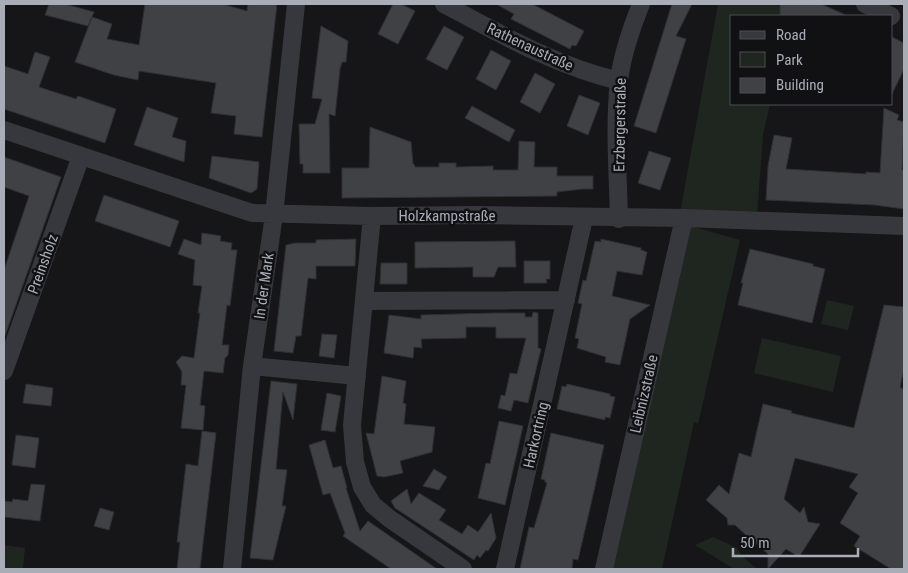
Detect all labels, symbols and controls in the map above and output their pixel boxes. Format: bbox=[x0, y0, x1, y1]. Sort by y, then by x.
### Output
legend bbox=[730, 15, 893, 105]
street label: Rathenaustraße bbox=[484, 19, 576, 75]
text: Road bbox=[776, 26, 806, 44]
text: Park bbox=[776, 51, 803, 69]
text: Building bbox=[776, 76, 824, 94]
street label: Erzbergerstraße bbox=[610, 78, 630, 172]
street label: Holzkampstraße bbox=[398, 207, 496, 225]
street label: Preinsholz bbox=[24, 232, 62, 296]
street label: In der Mark bbox=[250, 251, 278, 320]
street label: Leibnizstraße bbox=[626, 353, 662, 435]
street label: Harkortring bbox=[520, 400, 552, 470]
scale bar bbox=[733, 526, 858, 558]
text: 50 m bbox=[740, 534, 770, 552]

